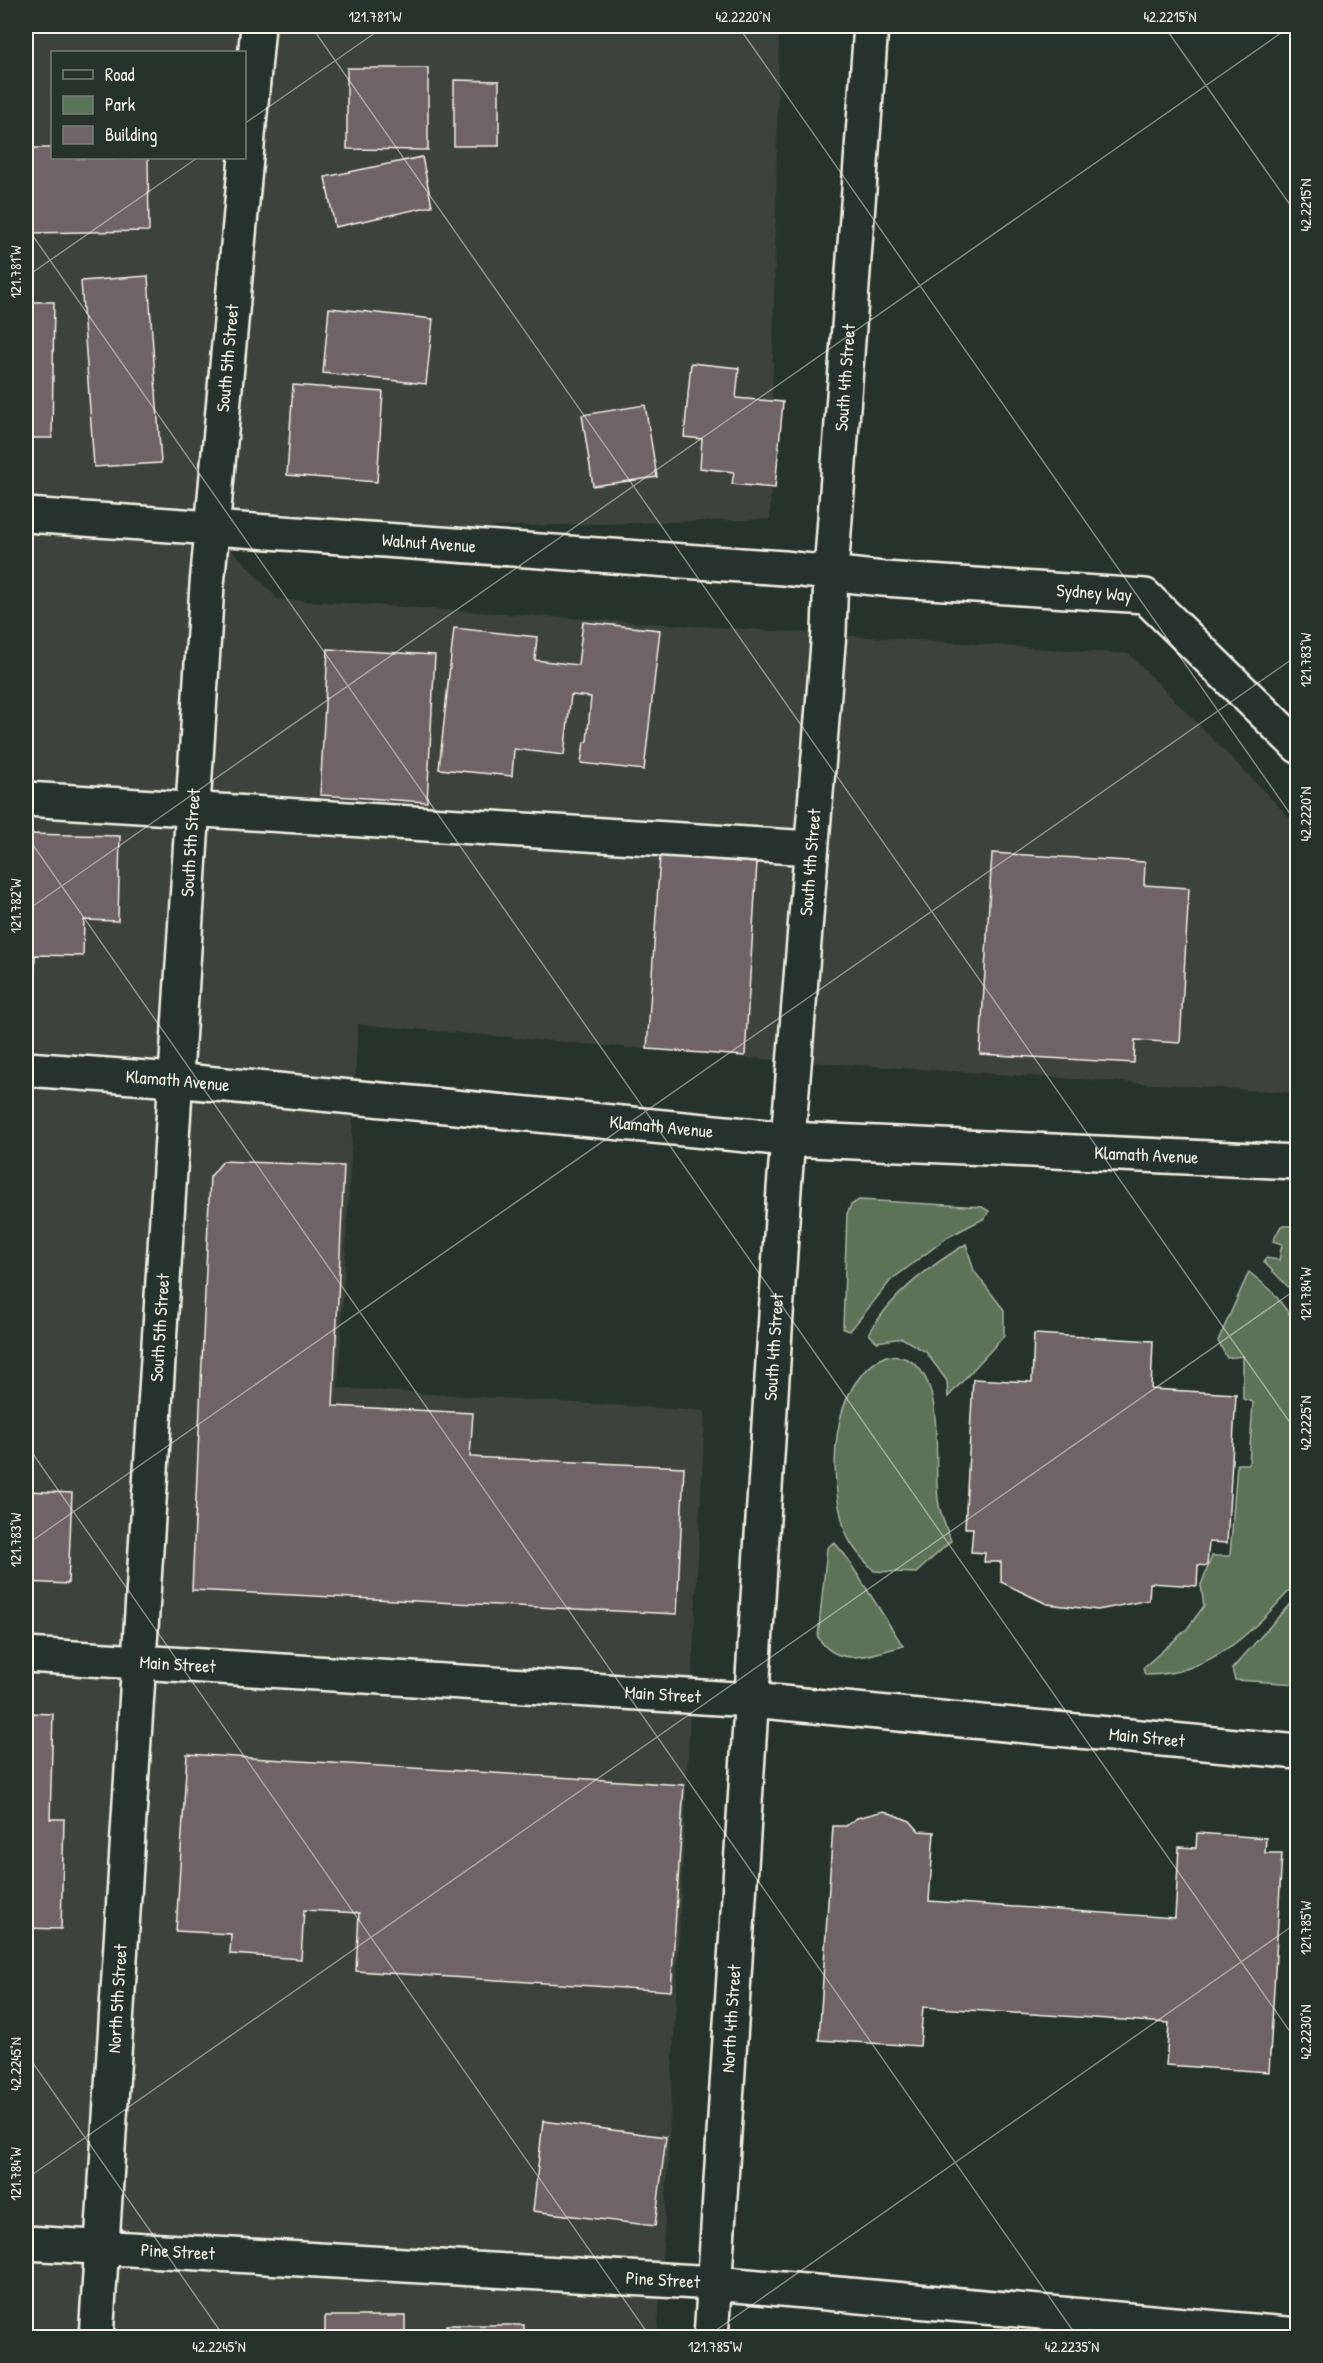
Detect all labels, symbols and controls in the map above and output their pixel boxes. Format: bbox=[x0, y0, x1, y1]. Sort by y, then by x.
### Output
text: 121.781°W bbox=[348, 6, 402, 27]
text: 42.2220°N bbox=[715, 6, 771, 27]
text: 42.2215°N bbox=[1143, 6, 1197, 27]
legend bbox=[51, 51, 246, 159]
text: Road bbox=[105, 62, 135, 87]
text: Park bbox=[105, 92, 136, 117]
text: Building bbox=[105, 122, 157, 147]
text: 42.2215°N bbox=[1295, 178, 1316, 232]
text: 121.781°W bbox=[5, 245, 26, 299]
street label: South 5th Street bbox=[210, 302, 245, 413]
street label: South 4th Street bbox=[828, 322, 861, 432]
street label: Walnut Avenue bbox=[381, 527, 477, 558]
street label: Sydney Way bbox=[1056, 577, 1133, 607]
text: 121.783°W bbox=[1295, 632, 1316, 687]
text: 42.2220°N bbox=[1295, 786, 1316, 842]
street label: South 5th Street bbox=[174, 787, 206, 897]
street label: South 4th Street bbox=[793, 807, 827, 917]
text: 121.782°W bbox=[5, 878, 26, 933]
street label: Klamath Avenue bbox=[125, 1063, 231, 1097]
street label: Klamath Avenue bbox=[608, 1109, 714, 1144]
street label: Klamath Avenue bbox=[1094, 1140, 1199, 1169]
text: 121.784°W bbox=[1295, 1267, 1316, 1321]
street label: South 5th Street bbox=[144, 1272, 175, 1382]
street label: South 4th Street bbox=[758, 1292, 789, 1401]
text: 42.2225°N bbox=[1295, 1396, 1316, 1450]
text: 121.783°W bbox=[5, 1512, 26, 1567]
street label: Main Street bbox=[139, 1649, 217, 1679]
street label: Main Street bbox=[624, 1679, 702, 1709]
street label: Main Street bbox=[1108, 1721, 1187, 1753]
text: 121.785°W bbox=[1295, 1900, 1316, 1955]
street label: North 5th Street bbox=[101, 1943, 133, 2054]
street label: North 4th Street bbox=[715, 1963, 747, 2073]
text: 42.2230°N bbox=[1295, 2005, 1316, 2059]
text: 42.2245°N bbox=[5, 2037, 26, 2091]
text: 121.784°W bbox=[5, 2147, 26, 2201]
street label: Pine Street bbox=[140, 2237, 216, 2266]
street label: Pine Street bbox=[625, 2265, 701, 2294]
text: 42.2245°N bbox=[192, 2336, 246, 2357]
text: 121.785°W bbox=[688, 2336, 743, 2357]
text: 42.2235°N bbox=[1045, 2336, 1099, 2357]

